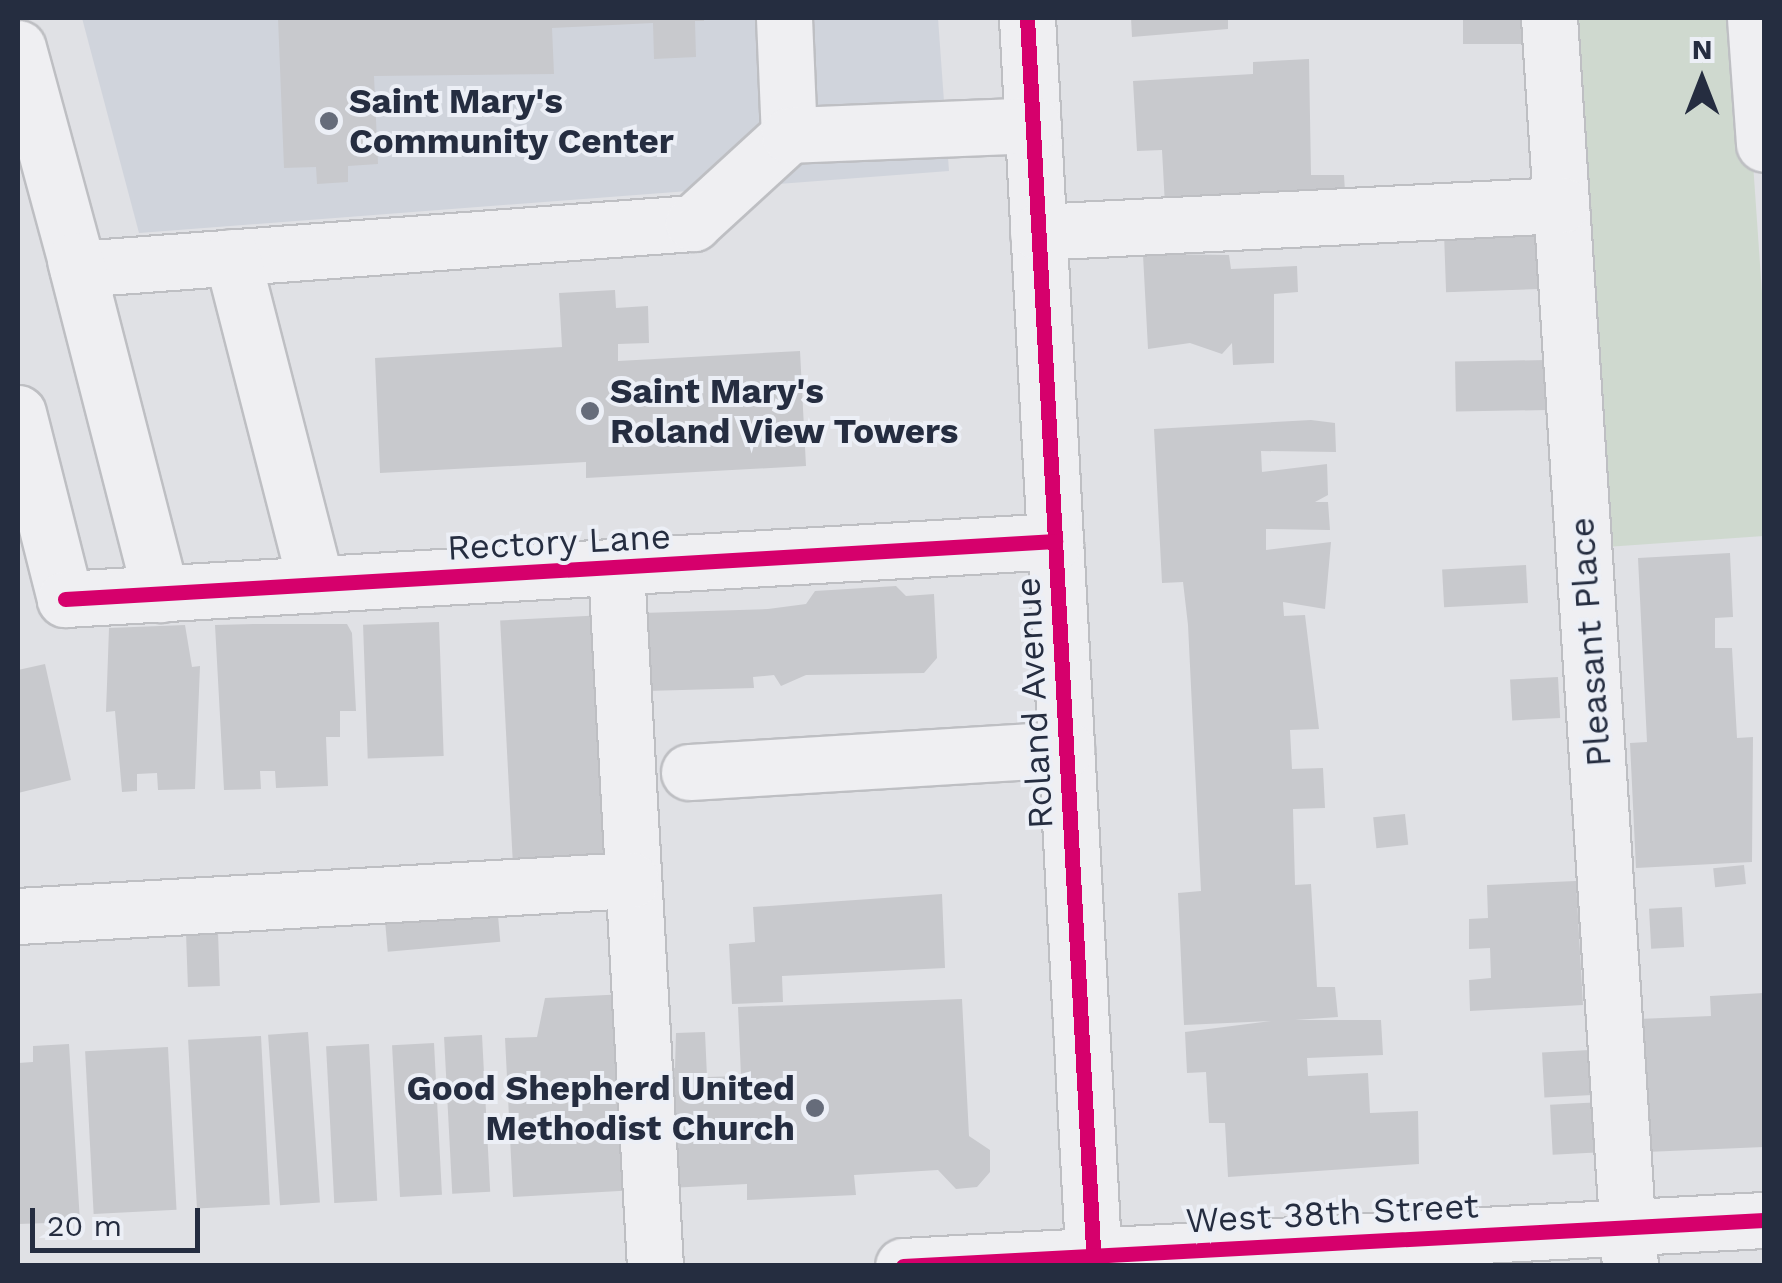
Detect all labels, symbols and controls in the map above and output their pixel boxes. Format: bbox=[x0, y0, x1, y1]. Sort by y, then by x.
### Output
north arrow bbox=[1652, 30, 1752, 130]
text: N bbox=[1692, 33, 1712, 66]
place label: Saint Mary's Community Center bbox=[349, 80, 675, 162]
marker: Saint Mary's Community Center bbox=[318, 110, 340, 132]
place label: Saint Mary's Roland View Towers bbox=[610, 370, 961, 452]
marker: Saint Mary's Roland View Towers bbox=[579, 400, 601, 422]
street label: Rectory Lane bbox=[446, 515, 672, 569]
street label: Pleasant Place bbox=[1560, 516, 1620, 768]
street label: Roland Avenue bbox=[1006, 575, 1062, 831]
place label: Good Shepherd United Methodist Church bbox=[406, 1067, 795, 1149]
marker: Good Shepherd United Methodist Church bbox=[804, 1097, 826, 1119]
street label: West 38th Street bbox=[1184, 1184, 1480, 1242]
scale bar bbox=[35, 1188, 205, 1250]
text: 20 m bbox=[47, 1208, 122, 1243]

